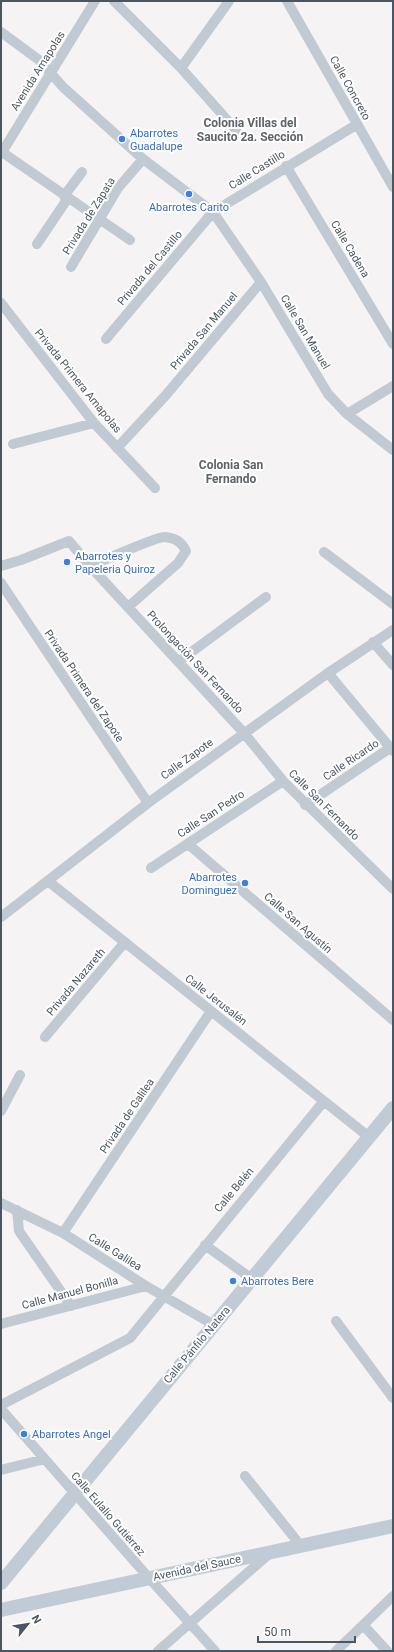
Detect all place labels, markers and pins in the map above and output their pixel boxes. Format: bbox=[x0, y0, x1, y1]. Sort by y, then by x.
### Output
place label: Abarrotes Guadalupe bbox=[130, 127, 183, 153]
marker: Abarrotes Guadalupe bbox=[117, 134, 127, 144]
marker: Abarrotes Carito bbox=[184, 189, 194, 199]
place label: Abarrotes Carito bbox=[149, 201, 229, 214]
place label: Abarrotes y Papeleria Quiroz bbox=[75, 550, 156, 576]
marker: Abarrotes y Papeleria Quiroz bbox=[62, 557, 72, 567]
place label: Abarrotes Dominguez bbox=[182, 871, 238, 897]
marker: Abarrotes Dominguez bbox=[240, 878, 250, 888]
place label: Abarrotes Bere bbox=[241, 1275, 314, 1288]
marker: Abarrotes Bere bbox=[228, 1276, 238, 1286]
place label: Abarrotes Angel bbox=[32, 1428, 111, 1441]
marker: Abarrotes Angel bbox=[19, 1429, 29, 1439]

